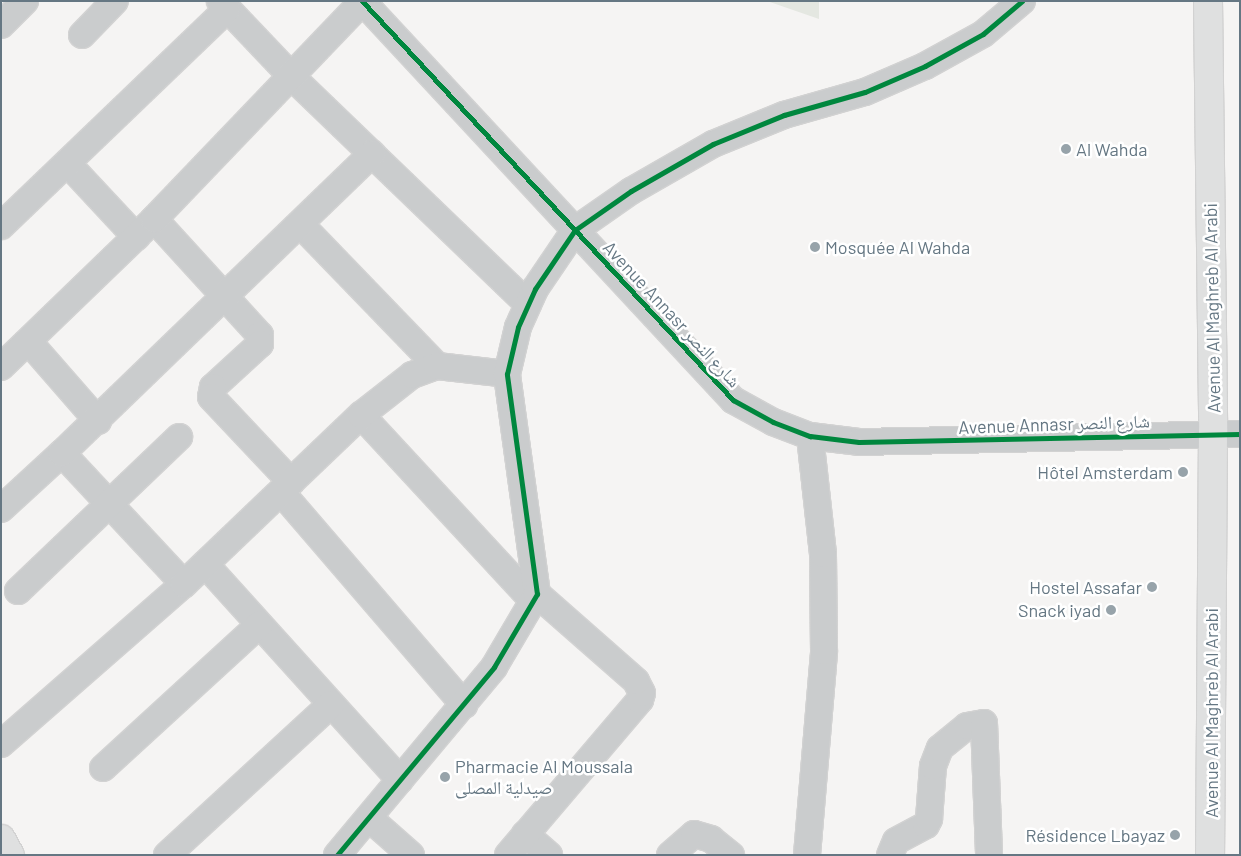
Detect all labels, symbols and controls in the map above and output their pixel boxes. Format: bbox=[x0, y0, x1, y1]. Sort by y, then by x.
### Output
place label: Al Wahda bbox=[1076, 138, 1147, 160]
marker: Al Wahda bbox=[1060, 143, 1072, 155]
street label: Avenue Al Maghreb Al Arabi bbox=[1199, 203, 1225, 413]
place label: Mosquée Al Wahda bbox=[825, 236, 970, 258]
street label: Avenue Annasr شارع النصر bbox=[599, 237, 745, 391]
marker: Mosquée Al Wahda bbox=[809, 241, 821, 253]
street label: Avenue Annasr شارع النصر bbox=[958, 410, 1150, 438]
place label: Hôtel Amsterdam bbox=[1037, 461, 1173, 483]
marker: Hôtel Amsterdam bbox=[1177, 466, 1189, 478]
place label: Hostel Assafar bbox=[1029, 576, 1142, 598]
marker: Hostel Assafar bbox=[1146, 581, 1158, 593]
place label: Snack iyad bbox=[1018, 599, 1101, 621]
marker: Snack iyad bbox=[1105, 604, 1117, 616]
street label: Avenue Al Maghreb Al Arabi bbox=[1200, 608, 1222, 818]
place label: Pharmacie Al Moussala صيدلية المصلى bbox=[455, 756, 633, 799]
marker: Pharmacie Al Moussala صيدلية المصلى bbox=[439, 771, 451, 783]
place label: Résidence Lbayaz bbox=[1025, 824, 1165, 846]
marker: Résidence Lbayaz bbox=[1169, 829, 1181, 841]

